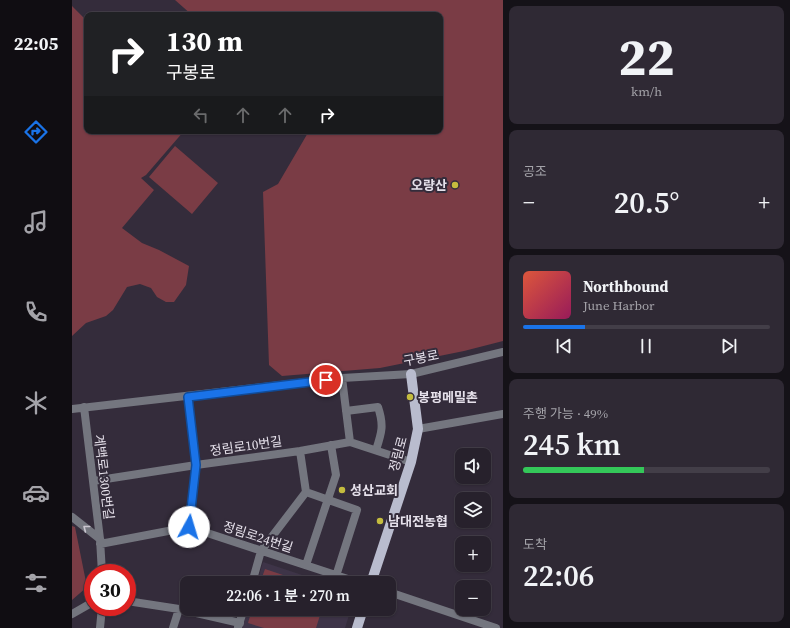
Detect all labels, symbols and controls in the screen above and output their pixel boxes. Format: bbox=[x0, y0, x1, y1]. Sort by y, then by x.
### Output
text: 22 bbox=[618, 21, 675, 92]
text: 130 m bbox=[166, 22, 243, 60]
icon: right bbox=[100, 28, 152, 80]
text: 22:05 bbox=[14, 31, 58, 56]
text: 구봉로 bbox=[166, 60, 216, 85]
text: km/h bbox=[631, 83, 662, 100]
icon: left bbox=[190, 104, 212, 126]
icon: ahead bbox=[232, 104, 254, 126]
icon: ahead bbox=[274, 104, 296, 126]
icon: right bbox=[316, 104, 338, 126]
icon: directions bbox=[22, 118, 50, 146]
text: 공조 bbox=[523, 163, 547, 180]
place label: 오량산 bbox=[411, 177, 447, 194]
marker: 오량산 bbox=[450, 180, 460, 190]
text: 20.5° bbox=[614, 182, 679, 223]
text: − bbox=[523, 187, 535, 217]
text: + bbox=[758, 187, 770, 217]
icon: music bbox=[22, 208, 50, 236]
text: Northbound bbox=[583, 276, 668, 297]
text: June Harbor bbox=[583, 297, 655, 314]
icon: phone bbox=[22, 298, 50, 326]
icon: previous bbox=[553, 335, 575, 357]
icon: pause bbox=[635, 335, 657, 357]
icon: next bbox=[718, 335, 740, 357]
street label: 구봉로 bbox=[402, 346, 440, 370]
pin bbox=[309, 363, 343, 397]
icon: arrive bbox=[315, 369, 337, 391]
icon: climate bbox=[22, 389, 50, 417]
place label: 봉평메밀촌 bbox=[418, 389, 478, 406]
marker: 봉평메밀촌 bbox=[405, 392, 415, 402]
text: 주행 가능 · 49% bbox=[523, 405, 608, 422]
text: 245 km bbox=[523, 424, 621, 465]
street label: 계백로1300번길 bbox=[90, 433, 118, 521]
street label: 정림로10번길 bbox=[209, 433, 283, 459]
street label: 정림로 bbox=[385, 434, 411, 474]
map controls bbox=[455, 448, 491, 616]
button: sound bbox=[455, 448, 491, 484]
icon: car bbox=[22, 479, 50, 507]
place label: 성산교회 bbox=[350, 482, 398, 499]
marker: 성산교회 bbox=[337, 485, 347, 495]
button: layers bbox=[455, 492, 491, 528]
position arrow bbox=[168, 506, 210, 548]
place label: 남대전농협 bbox=[388, 513, 448, 530]
marker: 남대전농협 bbox=[375, 516, 385, 526]
street label: 정림로24번길 bbox=[221, 518, 295, 556]
one-way arrow bbox=[83, 526, 91, 533]
button: + bbox=[455, 536, 491, 572]
text: 도착 bbox=[523, 536, 547, 553]
text: 22:06 bbox=[523, 555, 594, 596]
speed limit sign: 30 bbox=[84, 564, 136, 616]
icon: filters bbox=[22, 569, 50, 597]
button: − bbox=[455, 580, 491, 616]
text: 22:06 · 1 분 · 270 m bbox=[226, 585, 350, 606]

